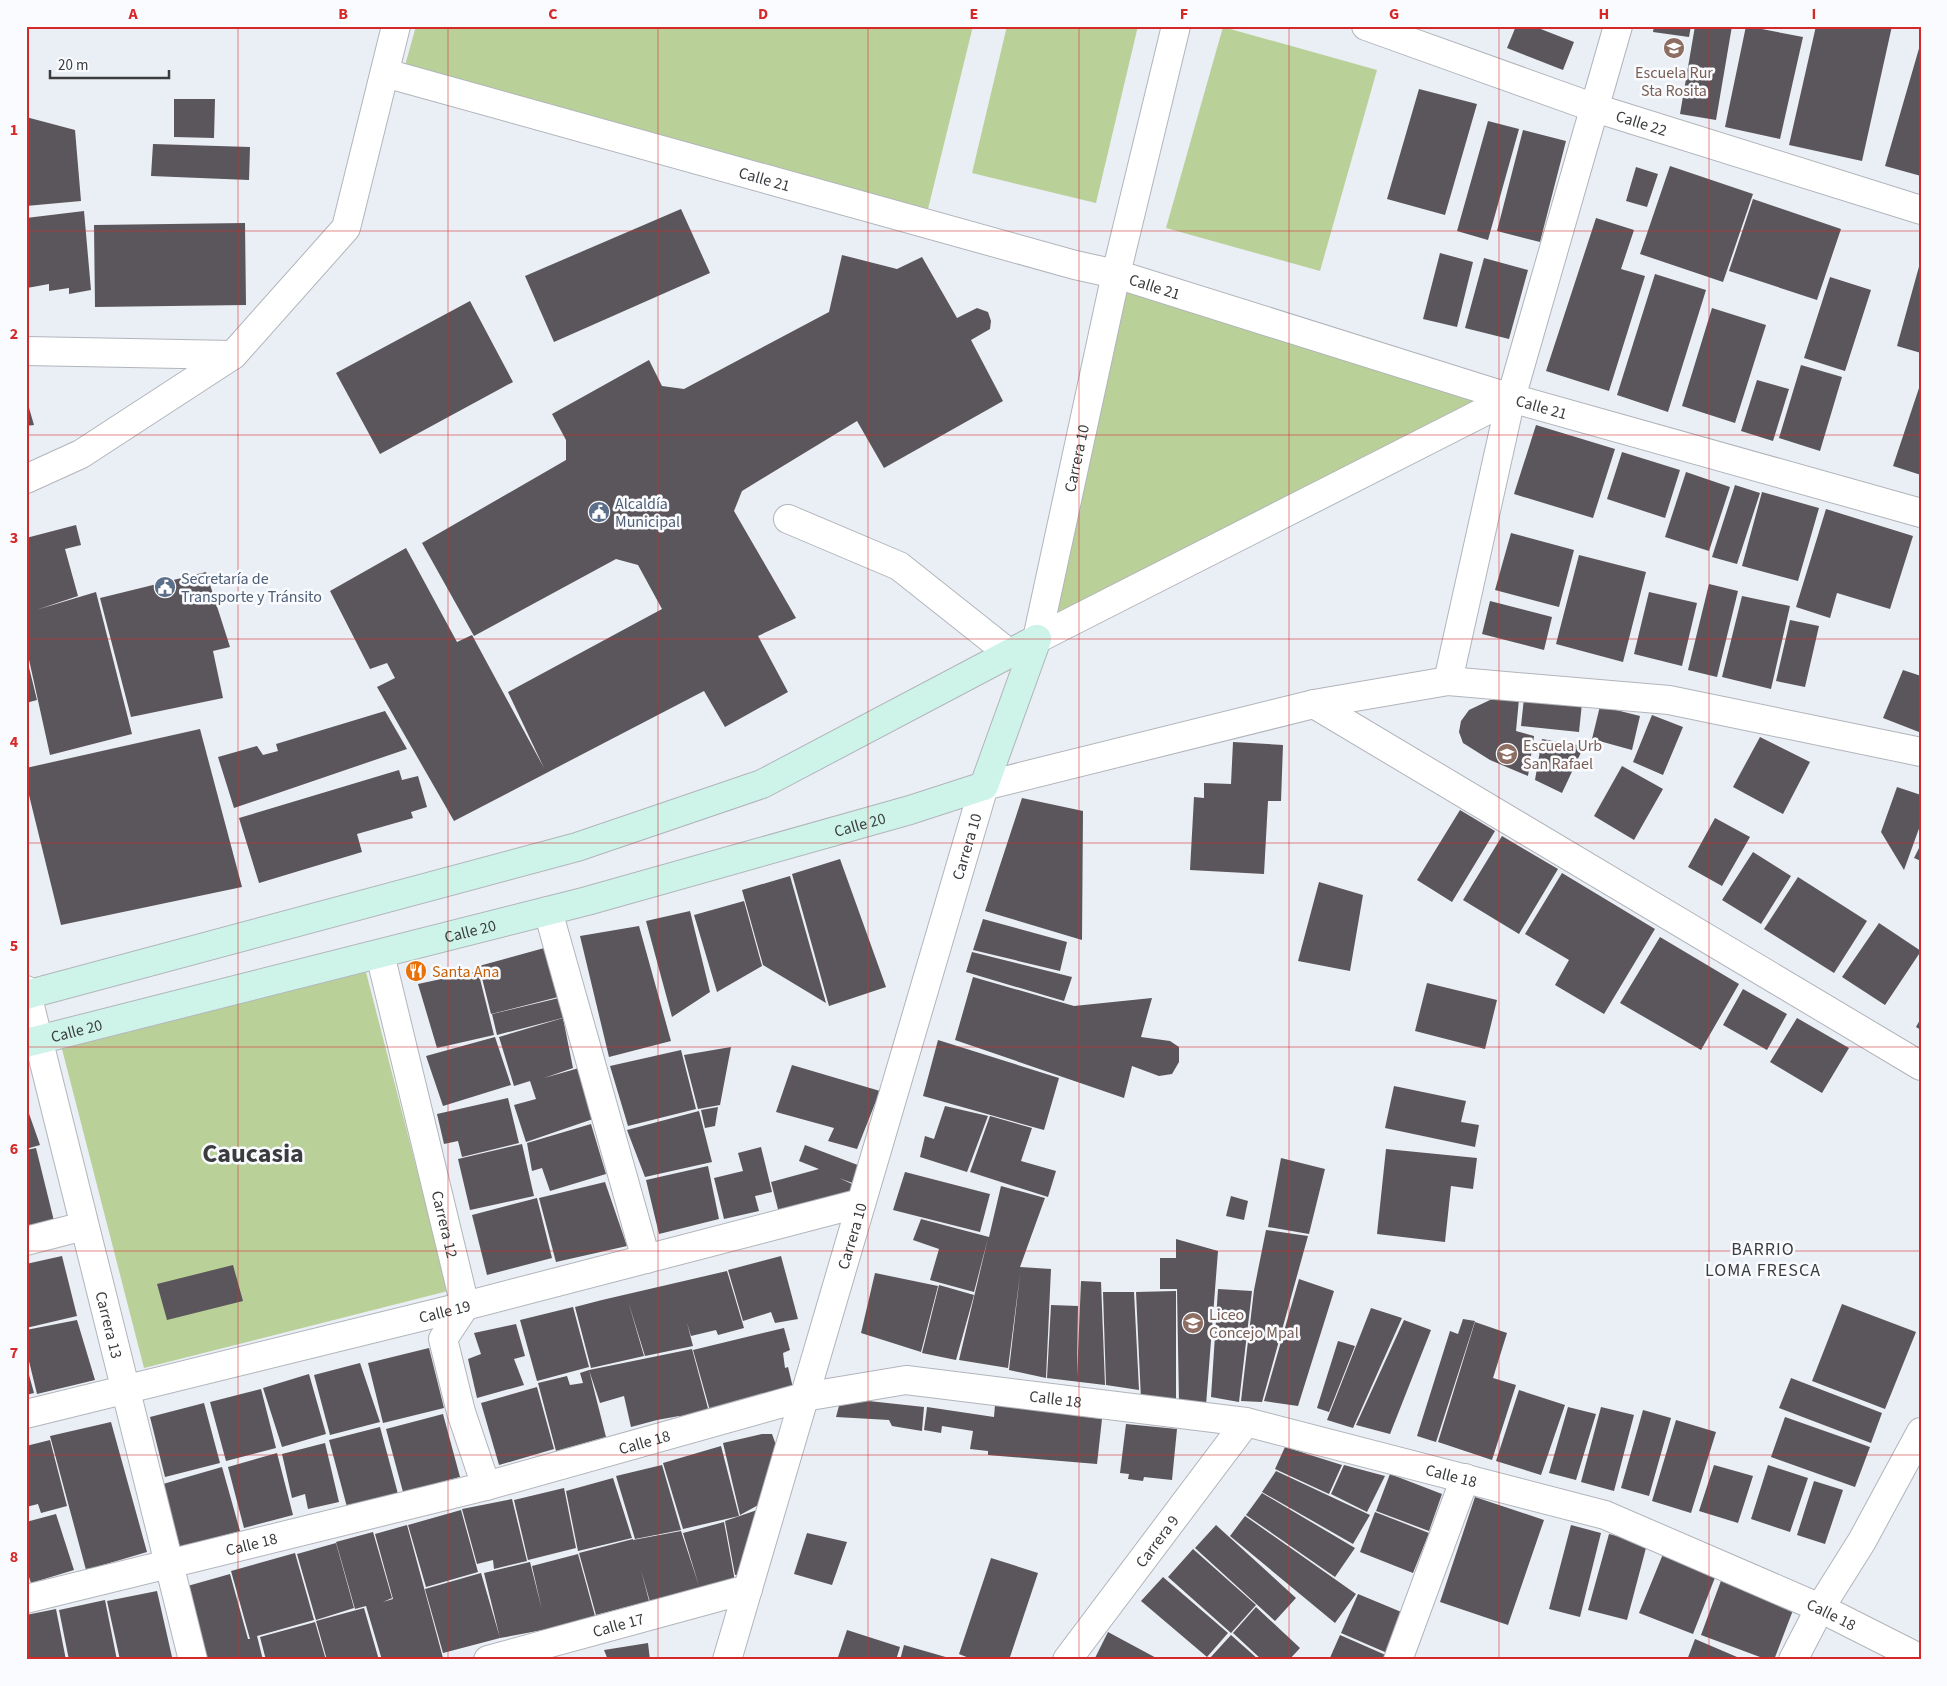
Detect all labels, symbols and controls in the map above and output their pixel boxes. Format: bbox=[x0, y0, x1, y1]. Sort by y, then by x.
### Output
text: A bbox=[127, 3, 138, 25]
text: B bbox=[338, 3, 348, 25]
text: C bbox=[548, 3, 558, 25]
text: D bbox=[758, 3, 768, 25]
text: E bbox=[970, 3, 978, 25]
text: F bbox=[1180, 3, 1188, 25]
text: G bbox=[1389, 3, 1399, 25]
text: H bbox=[1599, 3, 1609, 25]
text: I bbox=[1812, 3, 1816, 25]
school or university icon: Escuela Rur Sta Rosita bbox=[1662, 36, 1686, 60]
scale bar bbox=[50, 48, 169, 80]
text: 20 m bbox=[58, 55, 88, 76]
place label: Escuela Rur Sta Rosita bbox=[1635, 62, 1713, 102]
street label: Calle 22 bbox=[1613, 105, 1670, 142]
text: 1 bbox=[10, 119, 18, 141]
street label: Calle 21 bbox=[736, 162, 793, 197]
street label: Calle 21 bbox=[1126, 269, 1183, 306]
text: 2 bbox=[10, 323, 18, 345]
street label: Calle 21 bbox=[1513, 390, 1570, 425]
street label: Carrera 10 bbox=[1059, 423, 1095, 494]
place label: Alcaldía Municipal bbox=[615, 493, 680, 533]
public building icon: Alcaldía Municipal bbox=[587, 500, 611, 524]
text: 3 bbox=[10, 527, 18, 549]
place label: Secretaría de Transporte y Tránsito bbox=[181, 568, 322, 608]
public building icon: Secretaría de Transporte y Tránsito bbox=[153, 575, 177, 599]
text: 4 bbox=[10, 731, 19, 753]
place label: Escuela Urb San Rafael bbox=[1523, 735, 1602, 775]
school or university icon: Escuela Urb San Rafael bbox=[1495, 742, 1519, 766]
street label: Calle 20 bbox=[832, 807, 888, 843]
street label: Carrera 10 bbox=[947, 811, 987, 883]
street label: Calle 20 bbox=[442, 914, 498, 949]
text: 5 bbox=[10, 935, 18, 957]
restaurant icon: Santa Ana bbox=[404, 959, 428, 983]
place label: Santa Ana bbox=[432, 961, 499, 983]
street label: Calle 20 bbox=[49, 1014, 105, 1048]
district label: Caucasia bbox=[202, 1135, 304, 1172]
text: 6 bbox=[10, 1138, 18, 1160]
street label: Carrera 12 bbox=[426, 1189, 463, 1260]
street label: Carrera 10 bbox=[832, 1200, 873, 1272]
district label: BARRIO LOMA FRESCA bbox=[1705, 1237, 1821, 1283]
street label: Carrera 13 bbox=[90, 1289, 127, 1361]
street label: Calle 19 bbox=[417, 1295, 473, 1329]
place label: Liceo Concejo Mpal bbox=[1209, 1304, 1299, 1344]
school or university icon: Liceo Concejo Mpal bbox=[1181, 1311, 1205, 1335]
text: 7 bbox=[10, 1342, 18, 1364]
street label: Calle 18 bbox=[1028, 1385, 1083, 1414]
street label: Calle 18 bbox=[616, 1425, 673, 1460]
street label: Calle 18 bbox=[1423, 1459, 1479, 1493]
street label: Carrera 9 bbox=[1130, 1511, 1184, 1572]
street label: Calle 18 bbox=[223, 1528, 280, 1562]
text: 8 bbox=[10, 1546, 18, 1568]
street label: Calle 18 bbox=[1803, 1594, 1860, 1636]
street label: Calle 17 bbox=[590, 1608, 647, 1643]

